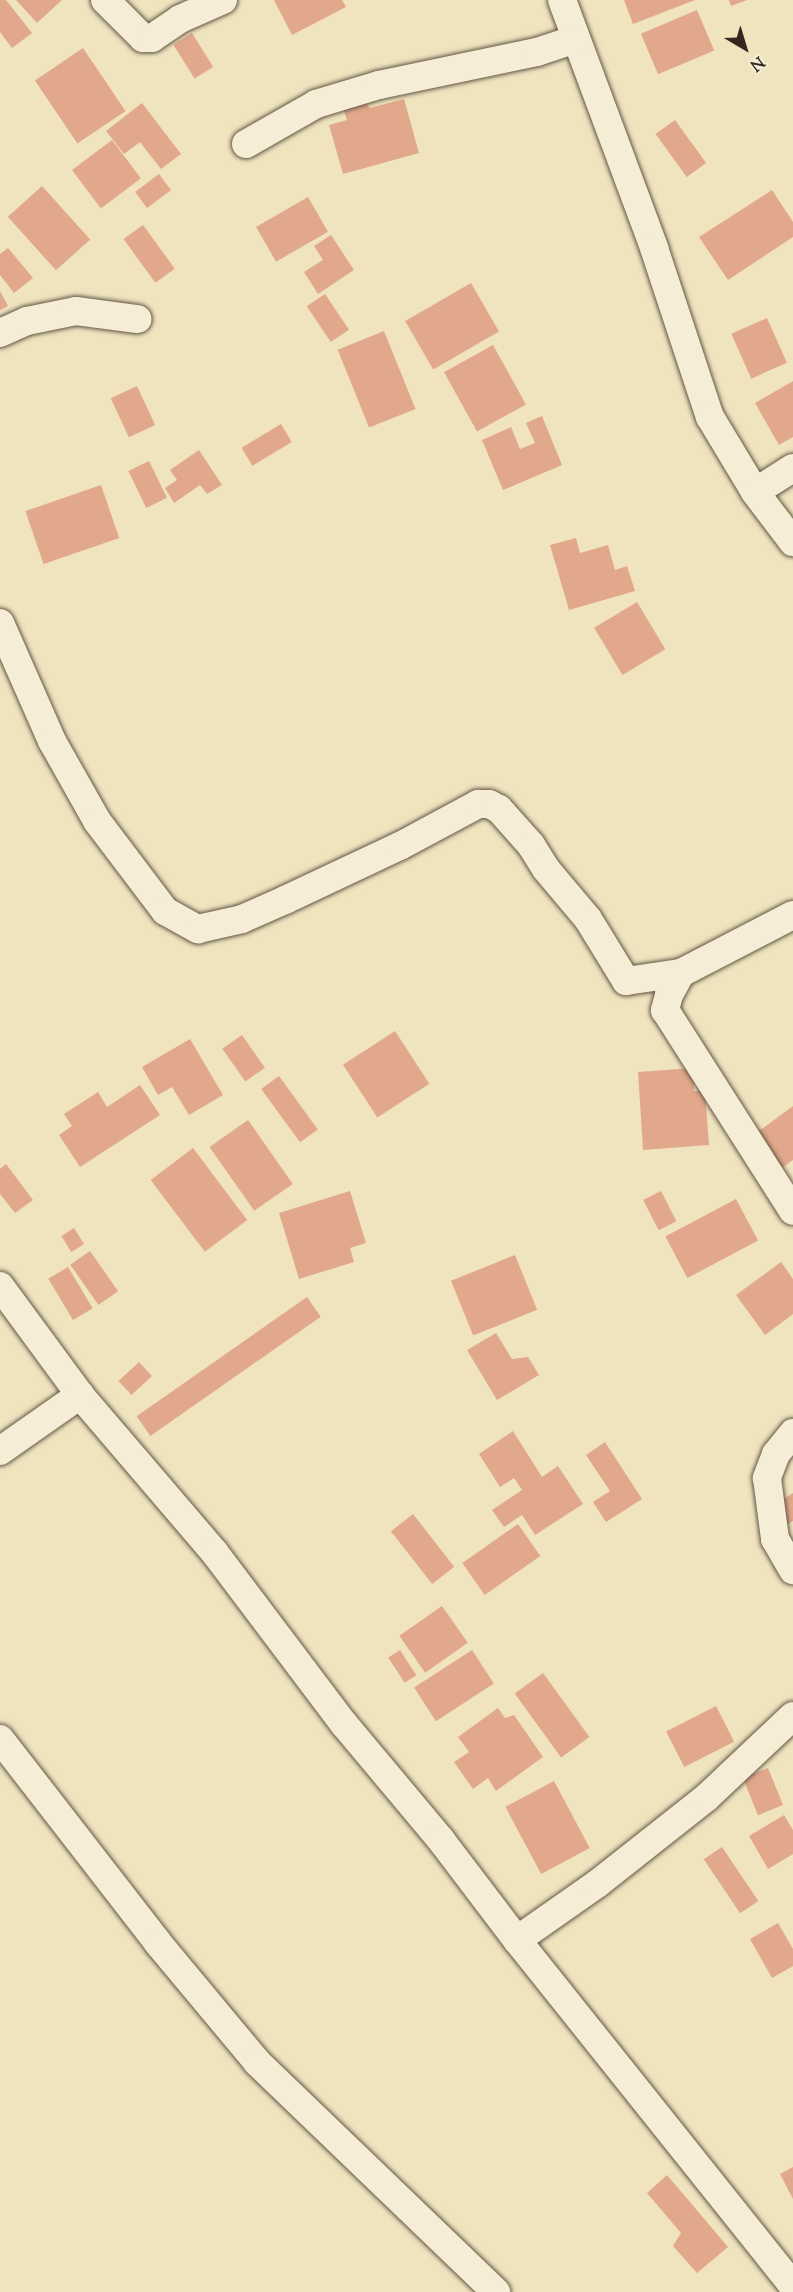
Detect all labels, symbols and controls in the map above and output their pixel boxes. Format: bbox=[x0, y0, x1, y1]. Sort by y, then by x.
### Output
north arrow bbox=[715, 18, 775, 78]
text: N bbox=[744, 50, 769, 76]

